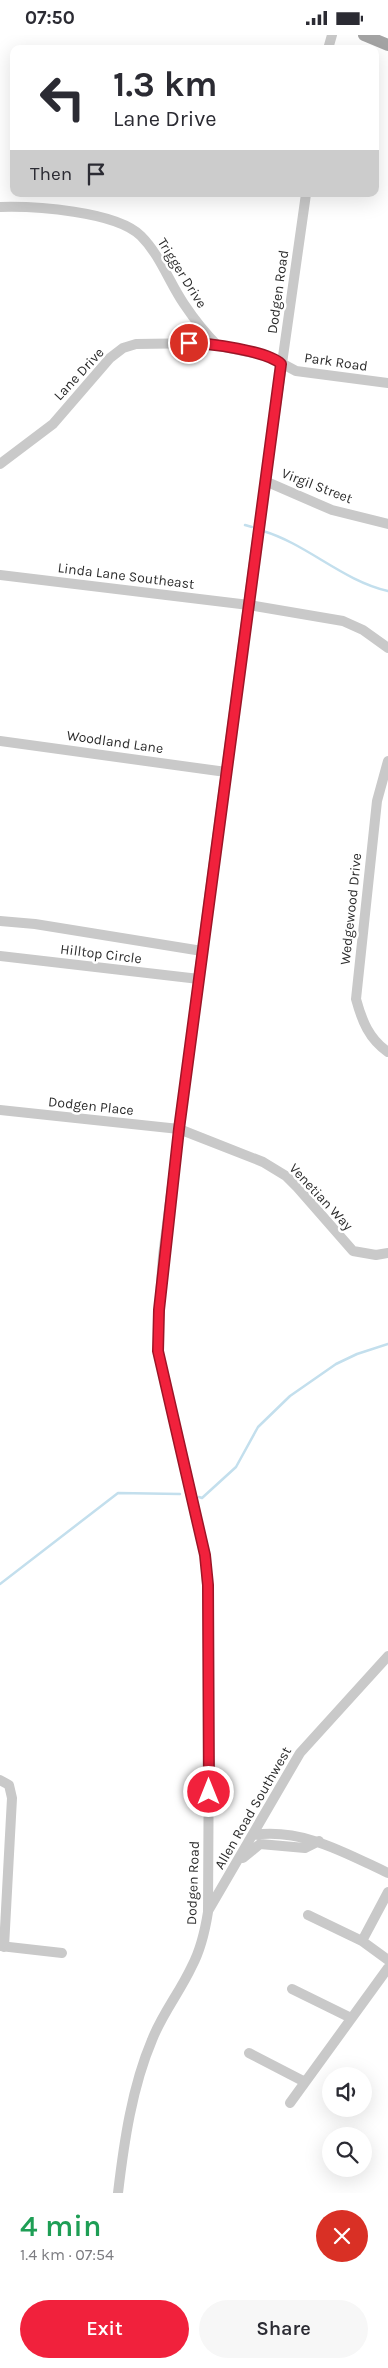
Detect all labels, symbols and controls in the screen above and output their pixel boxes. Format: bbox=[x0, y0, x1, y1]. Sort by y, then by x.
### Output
text: 07:50 bbox=[25, 7, 75, 29]
text: 1.3 km bbox=[113, 64, 218, 105]
icon: left bbox=[30, 65, 95, 130]
text: Lane Drive bbox=[113, 106, 217, 132]
icon: arrive bbox=[82, 160, 110, 188]
text: Then bbox=[30, 163, 72, 185]
street label: Trigger Drive bbox=[154, 235, 210, 311]
street label: Dodgen Road bbox=[264, 249, 292, 335]
pin bbox=[168, 322, 210, 364]
icon: arrive bbox=[175, 329, 203, 357]
street label: Lane Drive bbox=[50, 344, 108, 404]
street label: Park Road bbox=[303, 349, 369, 375]
street label: Virgil Street bbox=[279, 465, 355, 507]
street label: Linda Lane Southeast bbox=[57, 559, 195, 593]
street label: Woodland Lane bbox=[66, 727, 164, 757]
street label: Wedgewood Drive bbox=[337, 852, 365, 966]
street label: Hilltop Circle bbox=[59, 941, 143, 967]
street label: Dodgen Place bbox=[47, 1093, 135, 1119]
street label: Venetian Way bbox=[286, 1160, 357, 1234]
street label: Allen Road Southwest bbox=[211, 1744, 295, 1872]
position arrow bbox=[182, 1765, 234, 1817]
street label: Dodgen Road bbox=[183, 1841, 203, 1925]
map controls bbox=[322, 2067, 372, 2177]
button: sound bbox=[322, 2067, 372, 2117]
button: search bbox=[322, 2127, 372, 2177]
text: 4 min bbox=[20, 2208, 101, 2244]
button: close bbox=[316, 2210, 368, 2262]
text: 1.4 km · 07:54 bbox=[20, 2245, 114, 2264]
button: Exit bbox=[20, 2300, 189, 2358]
button: Share bbox=[199, 2300, 368, 2358]

